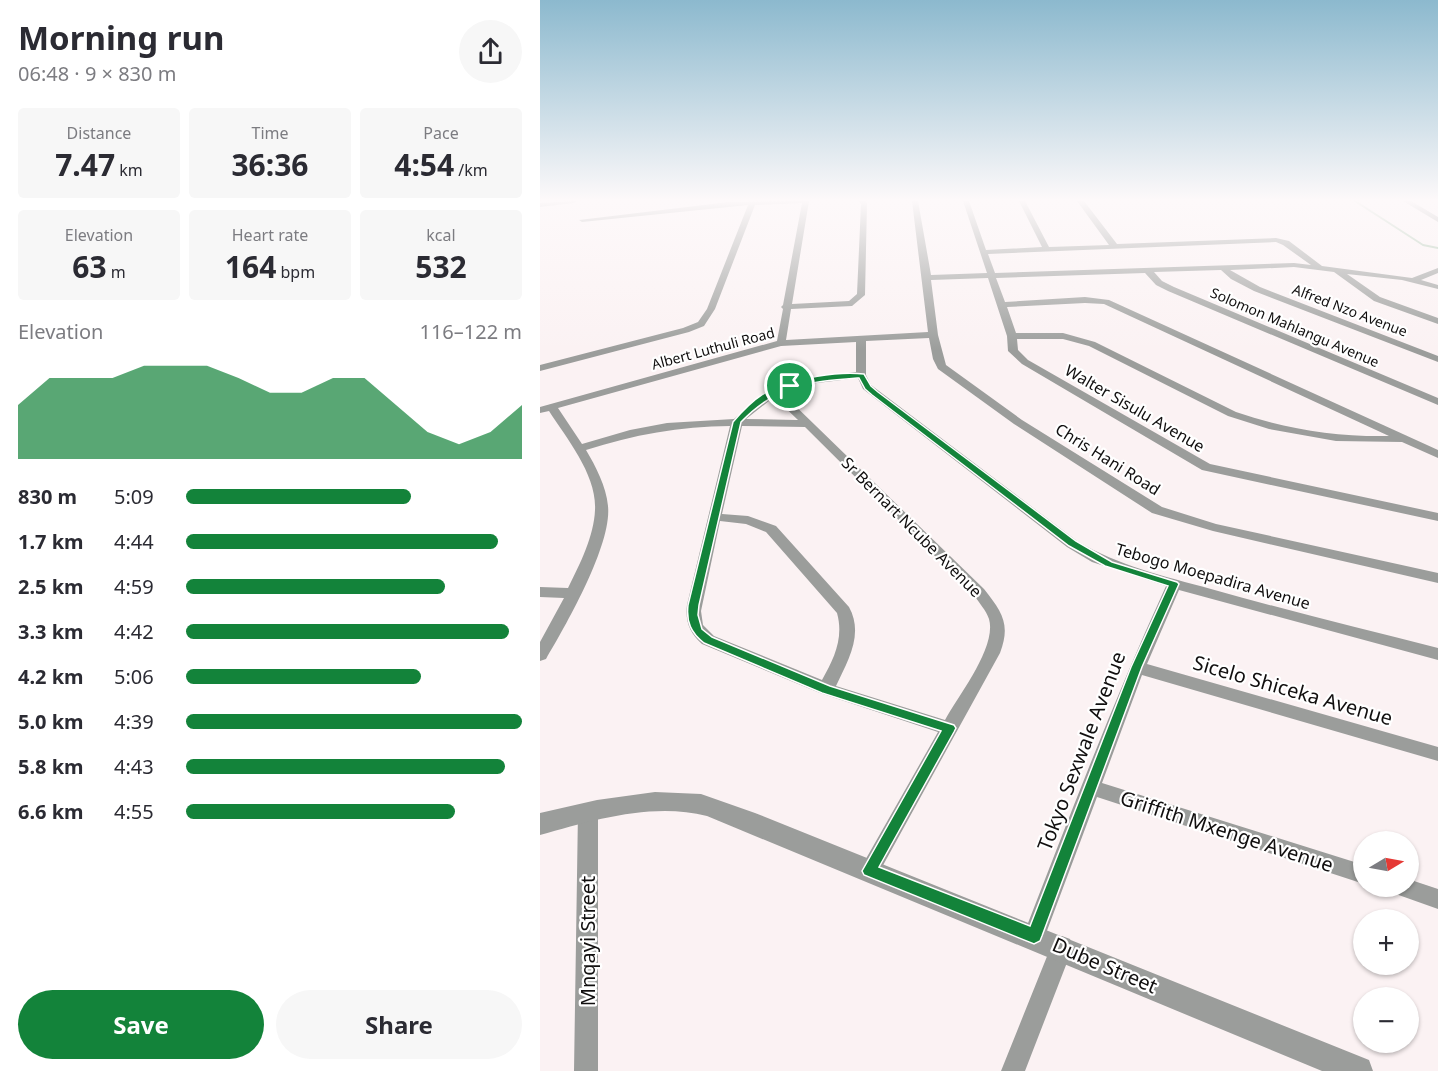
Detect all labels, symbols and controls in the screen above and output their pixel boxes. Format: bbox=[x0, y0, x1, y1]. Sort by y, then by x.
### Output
text: Morning run bbox=[18, 15, 224, 60]
button: share bbox=[459, 20, 522, 83]
text: 06:48 · 9 × 830 m bbox=[18, 60, 176, 87]
text: Distance bbox=[67, 122, 131, 144]
text: Time bbox=[251, 122, 289, 144]
text: Pace bbox=[423, 122, 459, 144]
text: 7.47 bbox=[55, 144, 115, 185]
text: 36:36 bbox=[231, 144, 309, 185]
text: 4:54 bbox=[394, 144, 454, 185]
text: km bbox=[115, 159, 143, 181]
text: /km bbox=[454, 159, 488, 181]
text: Elevation bbox=[65, 224, 133, 246]
text: Heart rate bbox=[232, 224, 308, 246]
text: kcal bbox=[426, 224, 456, 246]
text: 63 bbox=[72, 246, 107, 287]
text: 164 bbox=[225, 246, 276, 287]
text: 532 bbox=[415, 246, 467, 287]
text: m bbox=[107, 261, 126, 283]
text: bpm bbox=[276, 261, 315, 283]
street label: Alfred Nzo Avenue bbox=[1290, 279, 1410, 341]
street label: Solomon Mahlangu Avenue bbox=[1208, 283, 1382, 371]
text: Elevation bbox=[18, 318, 103, 345]
text: 116–122 m bbox=[419, 318, 522, 345]
street label: Albert Luthuli Road bbox=[649, 322, 777, 374]
street label: Walter Sisulu Avenue bbox=[1061, 359, 1209, 457]
pin bbox=[764, 360, 815, 411]
icon: arrive bbox=[773, 369, 806, 402]
street label: Chris Hani Road bbox=[1051, 418, 1165, 500]
street label: Sr Bernart Ncube Avenue bbox=[837, 452, 987, 602]
text: 830 m bbox=[18, 483, 77, 510]
text: 5:09 bbox=[114, 483, 154, 510]
text: 1.7 km bbox=[18, 528, 84, 555]
text: 4:44 bbox=[114, 528, 154, 555]
street label: Tebogo Moepadira Avenue bbox=[1113, 538, 1313, 614]
text: 2.5 km bbox=[18, 573, 84, 600]
text: 4:59 bbox=[114, 573, 154, 600]
text: 3.3 km bbox=[18, 618, 84, 645]
text: 4:42 bbox=[114, 618, 154, 645]
street label: Tokyo Sexwale Avenue bbox=[1031, 648, 1131, 854]
street label: Sicelo Shiceka Avenue bbox=[1190, 649, 1396, 731]
text: 4.2 km bbox=[18, 663, 84, 690]
text: 5:06 bbox=[114, 663, 154, 690]
text: 5.0 km bbox=[18, 708, 84, 735]
text: 4:39 bbox=[114, 708, 154, 735]
text: 5.8 km bbox=[18, 753, 84, 780]
text: 4:43 bbox=[114, 753, 154, 780]
street label: Griffith Mxenge Avenue bbox=[1117, 784, 1337, 878]
text: 6.6 km bbox=[18, 798, 84, 825]
text: 4:55 bbox=[114, 798, 154, 825]
north arrow bbox=[1353, 831, 1419, 897]
map controls bbox=[1353, 831, 1419, 1053]
street label: Mnqayi Street bbox=[574, 876, 601, 1006]
button: + bbox=[1353, 909, 1419, 975]
street label: Dube Street bbox=[1048, 931, 1162, 999]
button: − bbox=[1353, 987, 1419, 1053]
button: Save bbox=[18, 990, 264, 1059]
button: Share bbox=[276, 990, 522, 1059]

